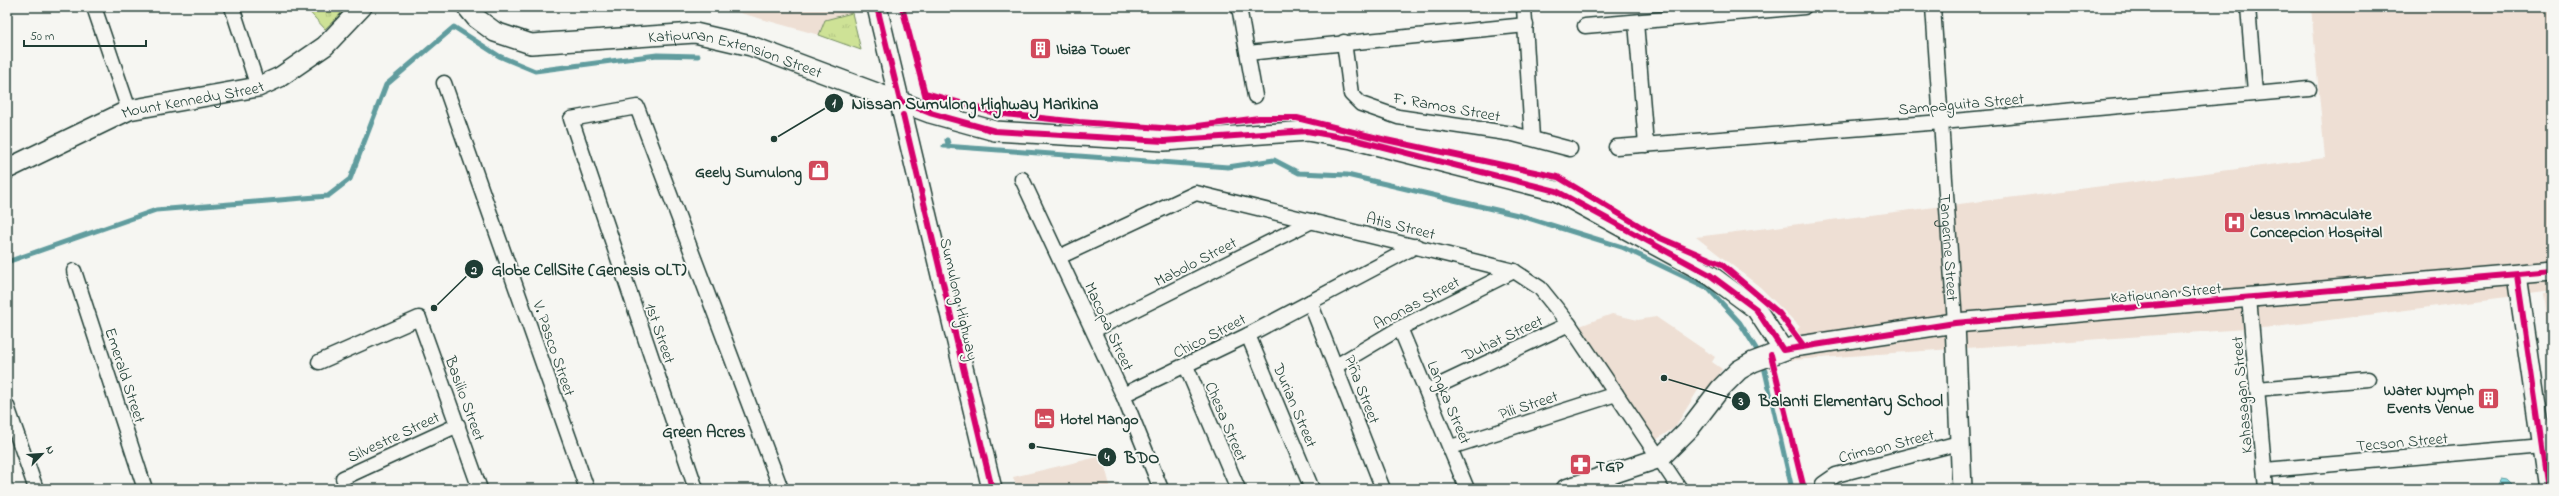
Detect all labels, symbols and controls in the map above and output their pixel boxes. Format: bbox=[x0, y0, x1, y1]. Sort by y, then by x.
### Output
scale bar bbox=[24, 22, 146, 48]
street label: Katipunan Extension Street bbox=[647, 23, 826, 86]
text: 50 m bbox=[30, 28, 54, 46]
building icon: Ibiza Tower bbox=[1028, 35, 1054, 61]
place label: Ibiza Tower bbox=[1056, 38, 1131, 62]
street label: Mount Kennedy Street bbox=[118, 75, 270, 126]
street label: F. Ramos Street bbox=[1390, 87, 1503, 129]
street label: Sampaguita Street bbox=[1897, 87, 2026, 122]
callout: Nissan Sumulong Highway Marikina bbox=[824, 88, 1107, 117]
text: Nissan Sumulong Highway Marikina bbox=[852, 92, 1099, 119]
text: 1 bbox=[832, 95, 836, 113]
shop icon: Geely Sumulong bbox=[805, 158, 831, 184]
place label: Geely Sumulong bbox=[695, 161, 802, 186]
street label: Tangerine Street bbox=[1932, 193, 1963, 303]
place label: Jesus Immaculate Concepcion Hospital bbox=[2250, 203, 2383, 245]
street label: Atis Street bbox=[1363, 207, 1438, 247]
hospital icon: Jesus Immaculate Concepcion Hospital bbox=[2221, 209, 2247, 235]
street label: Mabolo Street bbox=[1150, 231, 1242, 294]
street label: Sumulong Highway bbox=[932, 236, 984, 363]
callout: Globe CellSite (Genesis OLT) bbox=[464, 255, 695, 284]
text: Globe CellSite (Genesis OLT) bbox=[491, 258, 687, 283]
text: 2 bbox=[470, 262, 477, 280]
street label: Anonas Street bbox=[1369, 271, 1465, 337]
street label: Katipunan Street bbox=[2110, 277, 2223, 311]
street label: Macopa Street bbox=[1077, 279, 1139, 376]
street label: V. Pasco Street bbox=[525, 297, 581, 400]
street label: 1st Street bbox=[638, 300, 681, 368]
street label: Chico Street bbox=[1169, 308, 1251, 365]
street label: Duhat Street bbox=[1458, 309, 1548, 368]
street label: Emerald Street bbox=[97, 325, 151, 427]
street label: Kahasagan Street bbox=[2226, 335, 2260, 454]
street label: Basilio Street bbox=[437, 352, 491, 445]
street label: Piña Street bbox=[1337, 352, 1385, 428]
street label: Langka Street bbox=[1420, 357, 1477, 449]
street label: Durian Street bbox=[1265, 359, 1323, 452]
street label: Chesa Street bbox=[1198, 378, 1253, 466]
place label: Water Nymph Events Venue bbox=[2384, 379, 2475, 421]
street label: Pili Street bbox=[1496, 385, 1562, 427]
building icon: Water Nymph Events Venue bbox=[2476, 385, 2502, 411]
callout: Balanti Elementary School bbox=[1731, 386, 1951, 415]
text: Balanti Elementary School bbox=[1758, 389, 1943, 416]
text: 3 bbox=[1738, 393, 1744, 411]
hotel icon: Hotel Mango bbox=[1032, 405, 1058, 431]
street label: Silvestre Street bbox=[344, 406, 445, 470]
place label: Hotel Mango bbox=[1060, 408, 1139, 433]
district label: Green Acres bbox=[662, 420, 746, 445]
street label: Crimson Street bbox=[1836, 423, 1937, 470]
street label: Tecson Street bbox=[2355, 427, 2450, 459]
north arrow bbox=[22, 434, 62, 474]
callout: BDO bbox=[1097, 442, 1168, 471]
text: N bbox=[41, 443, 59, 457]
text: BDO bbox=[1123, 446, 1160, 471]
text: 4 bbox=[1104, 449, 1110, 467]
pharmacy icon: TGP bbox=[1567, 452, 1593, 478]
place label: TGP bbox=[1596, 455, 1624, 479]

